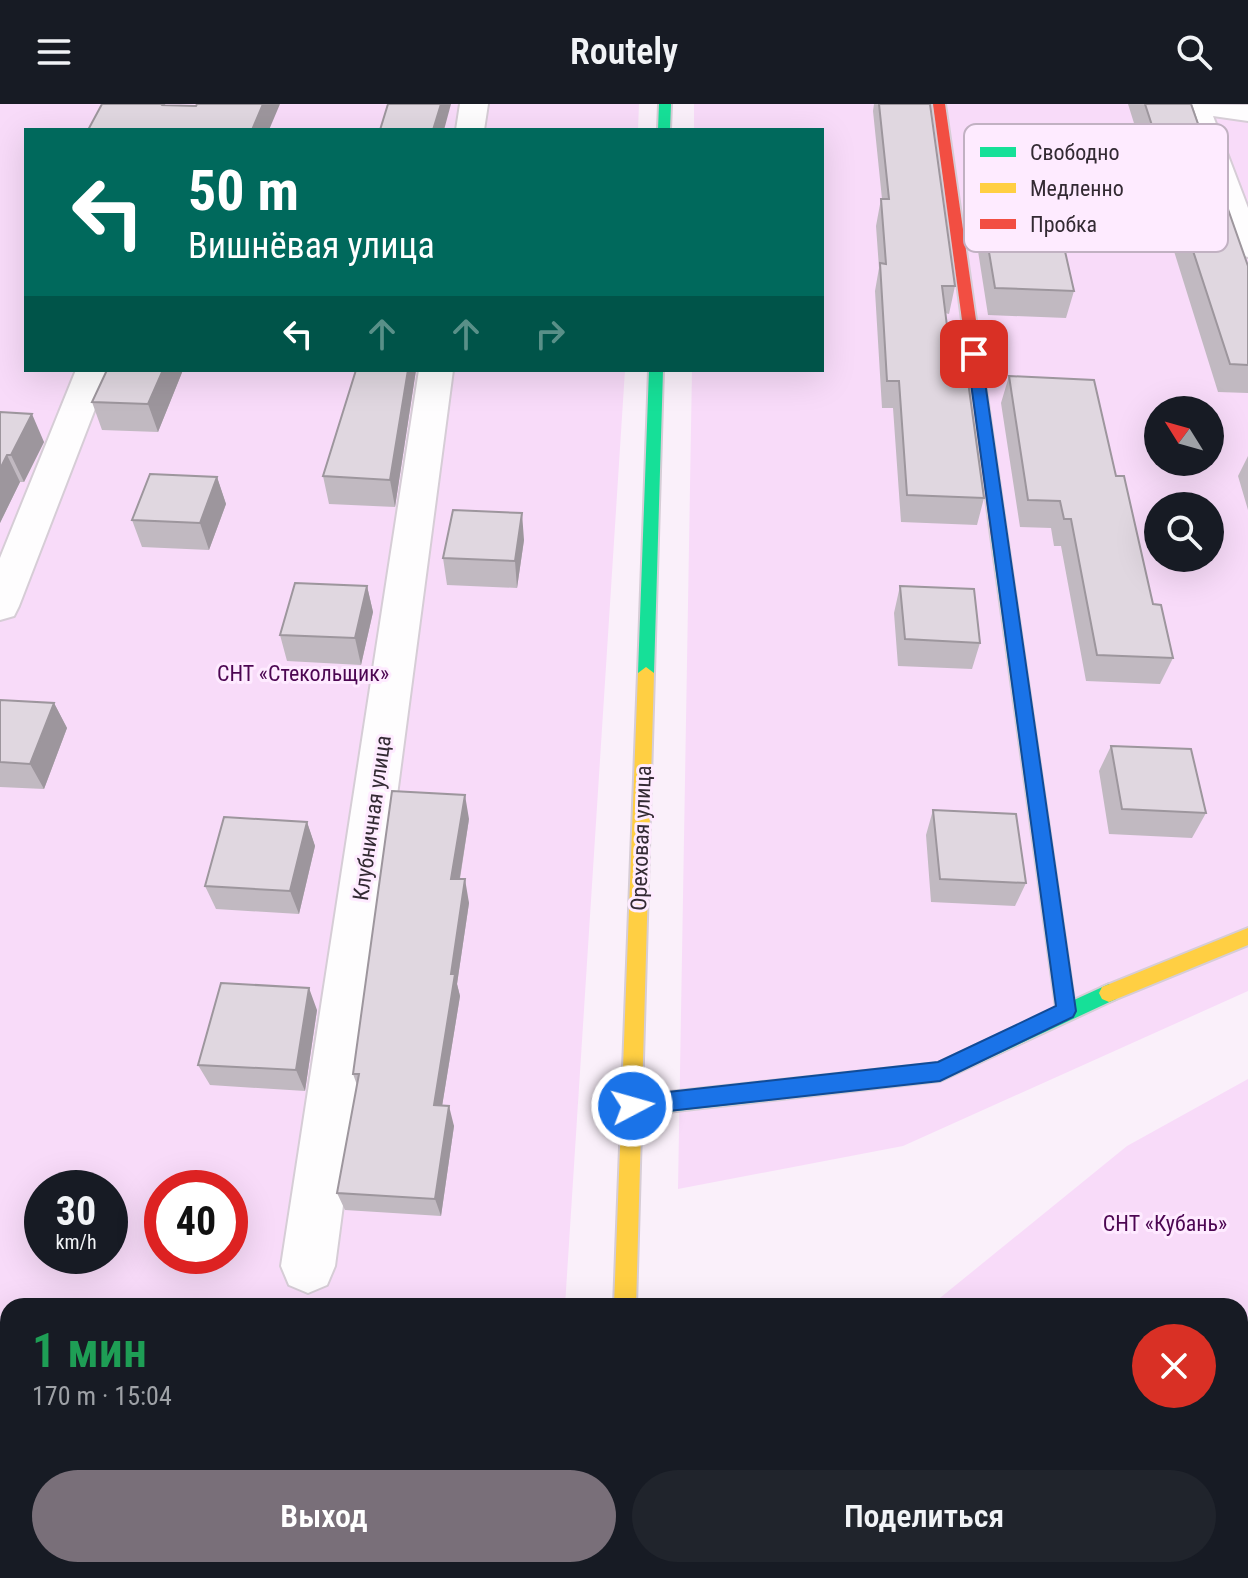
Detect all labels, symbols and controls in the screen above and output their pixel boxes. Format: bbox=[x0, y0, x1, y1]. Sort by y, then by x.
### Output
icon: menu bbox=[32, 30, 76, 74]
icon: search bbox=[1172, 30, 1216, 74]
text: Routely bbox=[570, 31, 678, 73]
legend bbox=[964, 124, 1228, 252]
text: Свободно bbox=[1030, 140, 1120, 165]
text: 50 m bbox=[188, 158, 299, 224]
icon: left bbox=[56, 160, 160, 264]
text: Медленно bbox=[1030, 176, 1124, 201]
text: Пробка bbox=[1030, 212, 1097, 237]
text: Вишнёвая улица bbox=[188, 225, 435, 267]
icon: left bbox=[276, 312, 320, 356]
icon: ahead bbox=[360, 312, 404, 356]
icon: ahead bbox=[444, 312, 488, 356]
icon: right bbox=[528, 312, 572, 356]
pin bbox=[940, 320, 1008, 388]
icon: arrive bbox=[952, 332, 996, 376]
north arrow bbox=[1144, 396, 1224, 476]
map controls bbox=[1144, 396, 1224, 572]
button: search bbox=[1144, 492, 1224, 572]
park label: СНТ «Стекольщик» bbox=[217, 661, 389, 686]
street label: Клубничная улица bbox=[348, 734, 396, 902]
street label: Ореховая улица bbox=[626, 765, 656, 911]
position arrow bbox=[590, 1064, 674, 1148]
speed limit sign: 40 bbox=[144, 1170, 248, 1274]
text: 30 bbox=[56, 1188, 96, 1235]
park label: СНТ «Кубань» bbox=[1103, 1211, 1227, 1236]
text: km/h bbox=[55, 1230, 97, 1254]
text: 1 мин bbox=[32, 1322, 147, 1379]
button: close bbox=[1132, 1324, 1216, 1408]
text: 170 m · 15:04 bbox=[32, 1381, 172, 1411]
button: Выход bbox=[32, 1470, 616, 1562]
button: Поделиться bbox=[632, 1470, 1216, 1562]

